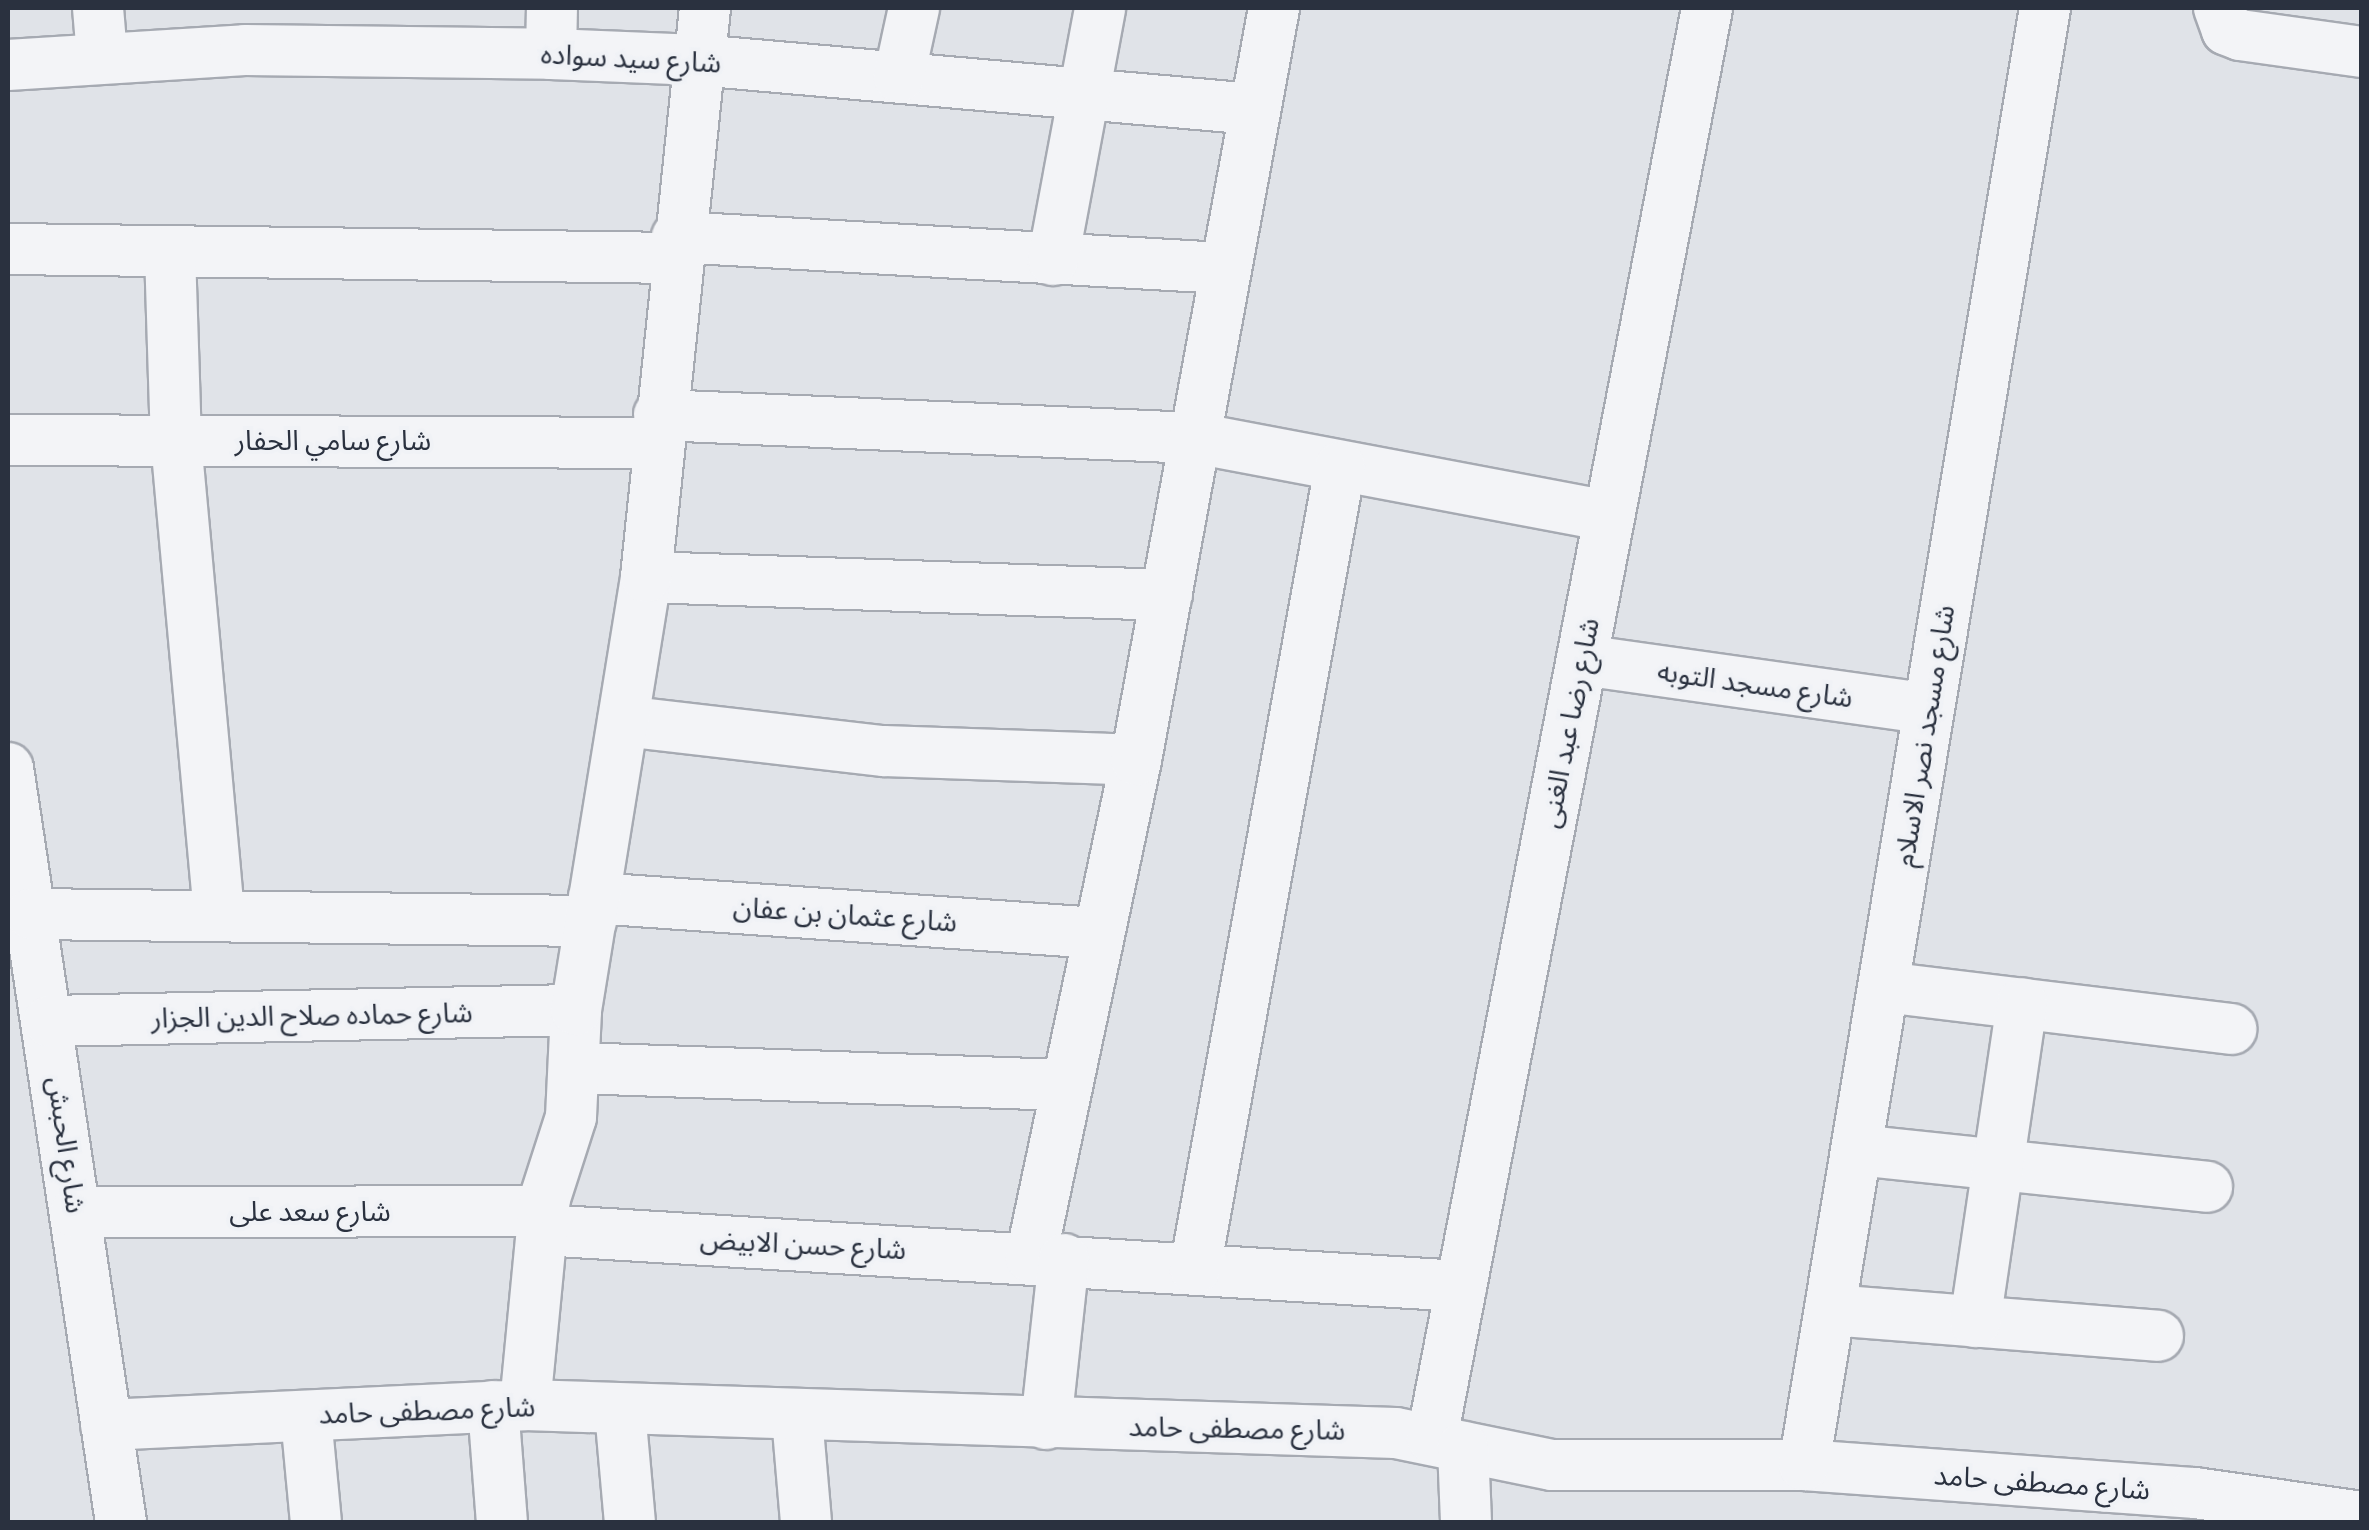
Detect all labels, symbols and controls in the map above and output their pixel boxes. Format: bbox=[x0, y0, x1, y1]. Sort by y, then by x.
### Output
street label: شارع سيد سواده bbox=[540, 37, 722, 81]
street label: شارع سامي الحفار bbox=[235, 424, 431, 458]
street label: شارع مسجد نصر الاسلام bbox=[1888, 603, 1962, 869]
street label: شارع رضا عبد الغنى bbox=[1533, 615, 1607, 831]
street label: شارع مسجد التوبه bbox=[1655, 655, 1855, 715]
street label: شارع عثمان بن عفان bbox=[732, 890, 958, 940]
street label: شارع حماده صلاح الدين الجزار bbox=[151, 996, 473, 1036]
street label: شارع الحبش bbox=[40, 1075, 92, 1215]
street label: شارع سعد على bbox=[229, 1195, 391, 1229]
street label: شارع حسن الابيض bbox=[699, 1223, 907, 1267]
street label: شارع مصطفى حامد bbox=[318, 1390, 536, 1432]
street label: شارع مصطفى حامد bbox=[1128, 1410, 1346, 1448]
street label: شارع مصطفى حامد bbox=[1933, 1459, 2151, 1507]

